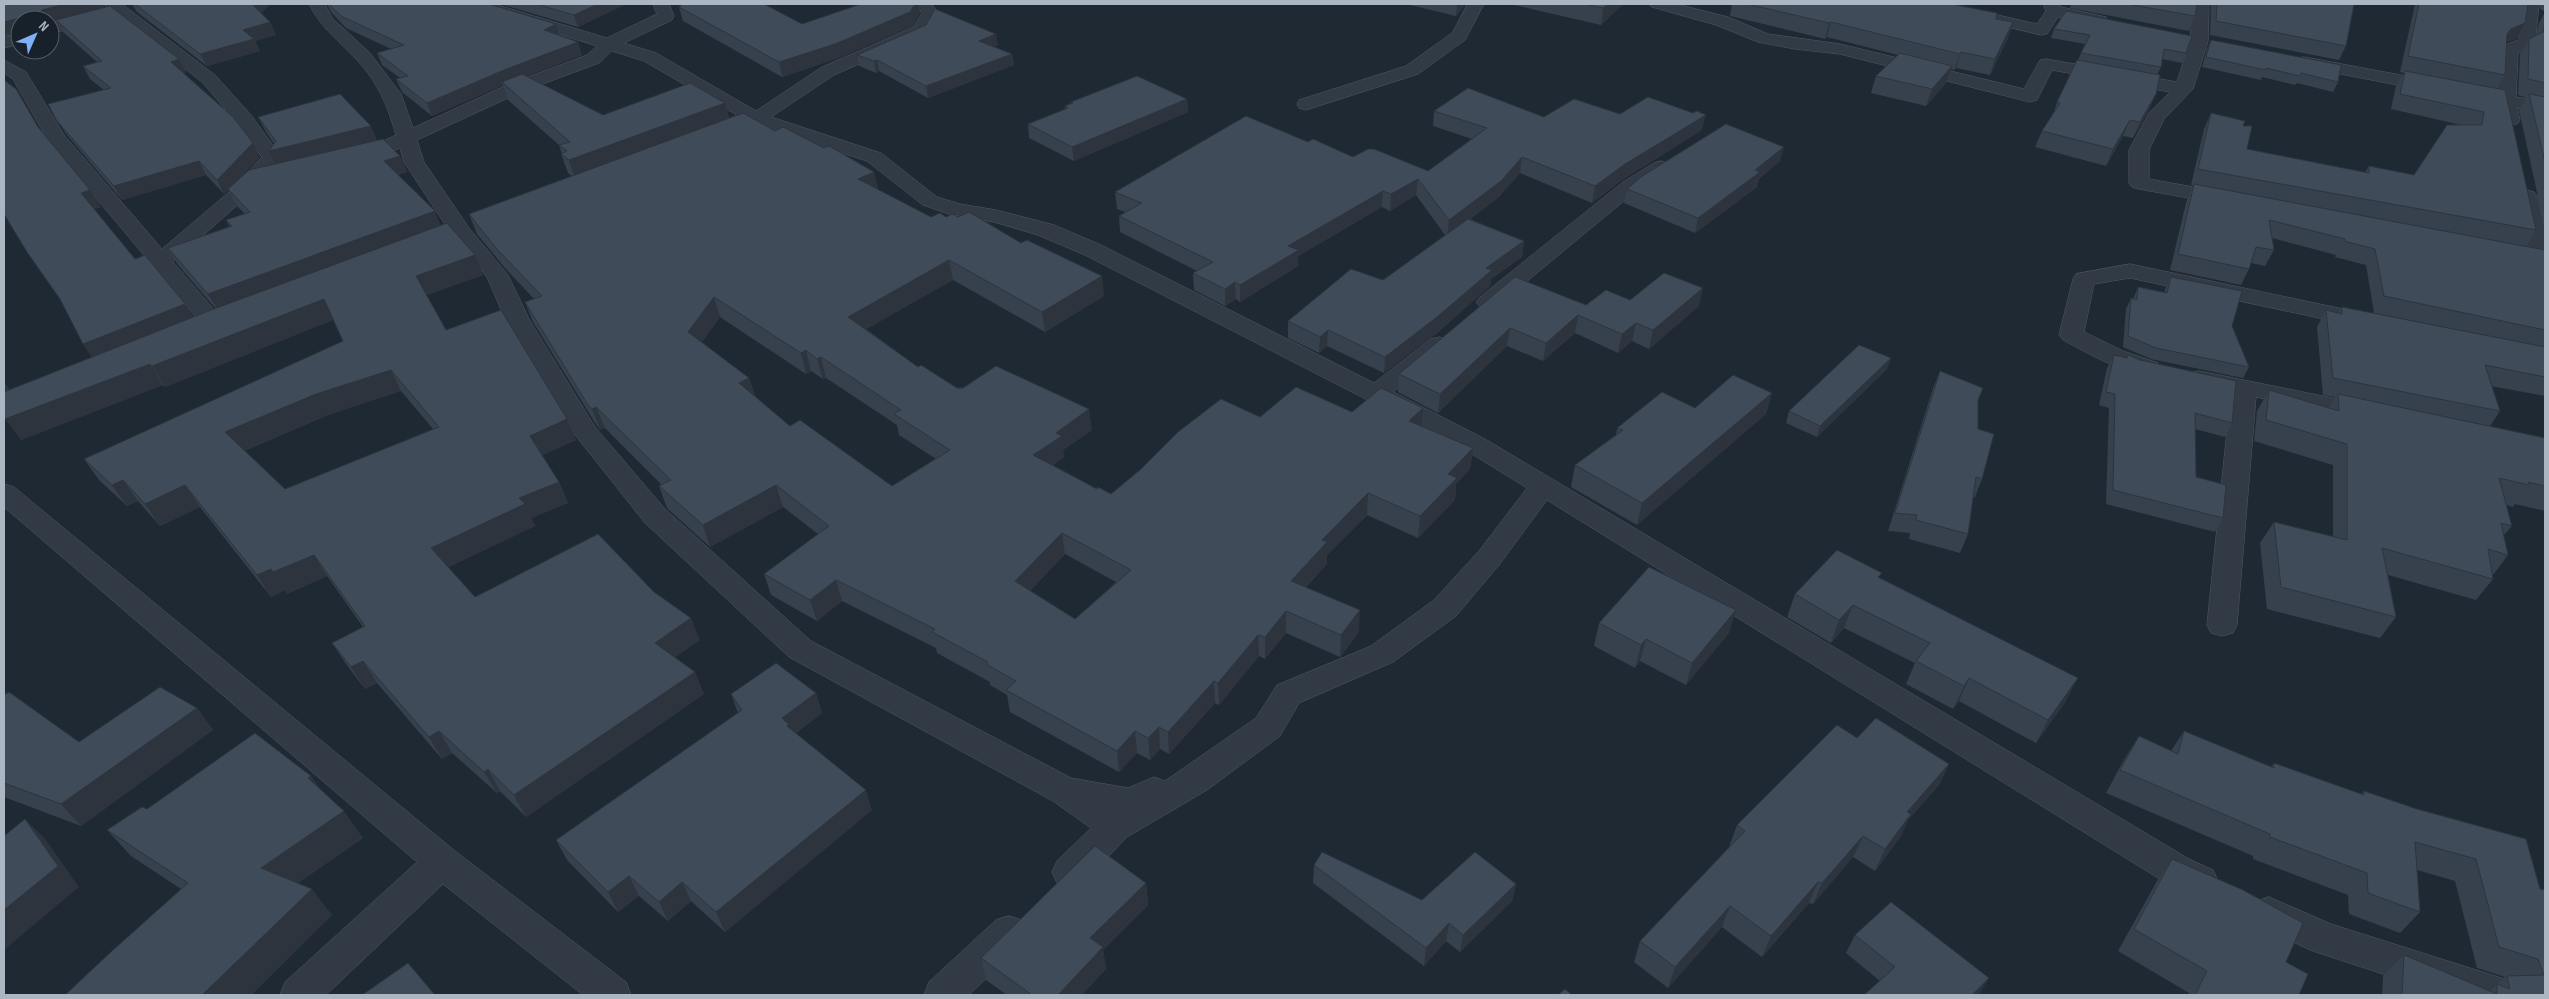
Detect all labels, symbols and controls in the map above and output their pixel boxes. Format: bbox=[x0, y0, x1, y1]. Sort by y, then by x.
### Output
north arrow bbox=[10, 10, 60, 60]
text: N bbox=[35, 18, 52, 35]

